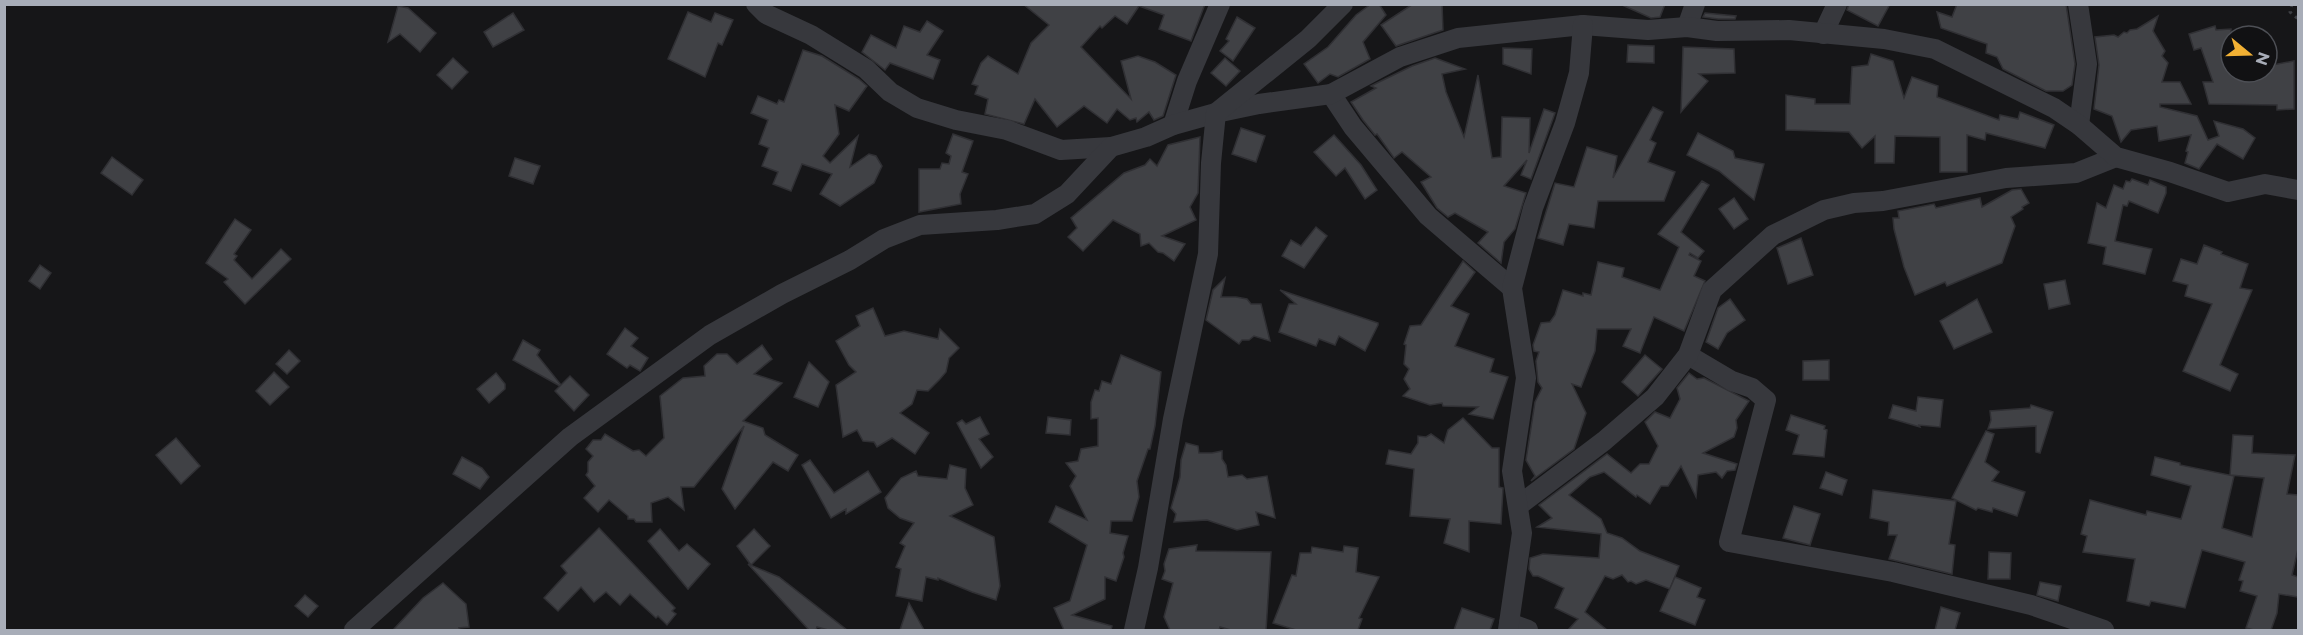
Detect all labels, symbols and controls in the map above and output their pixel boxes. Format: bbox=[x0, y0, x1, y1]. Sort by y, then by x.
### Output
north arrow bbox=[2219, 24, 2279, 84]
text: N bbox=[2252, 50, 2274, 68]

